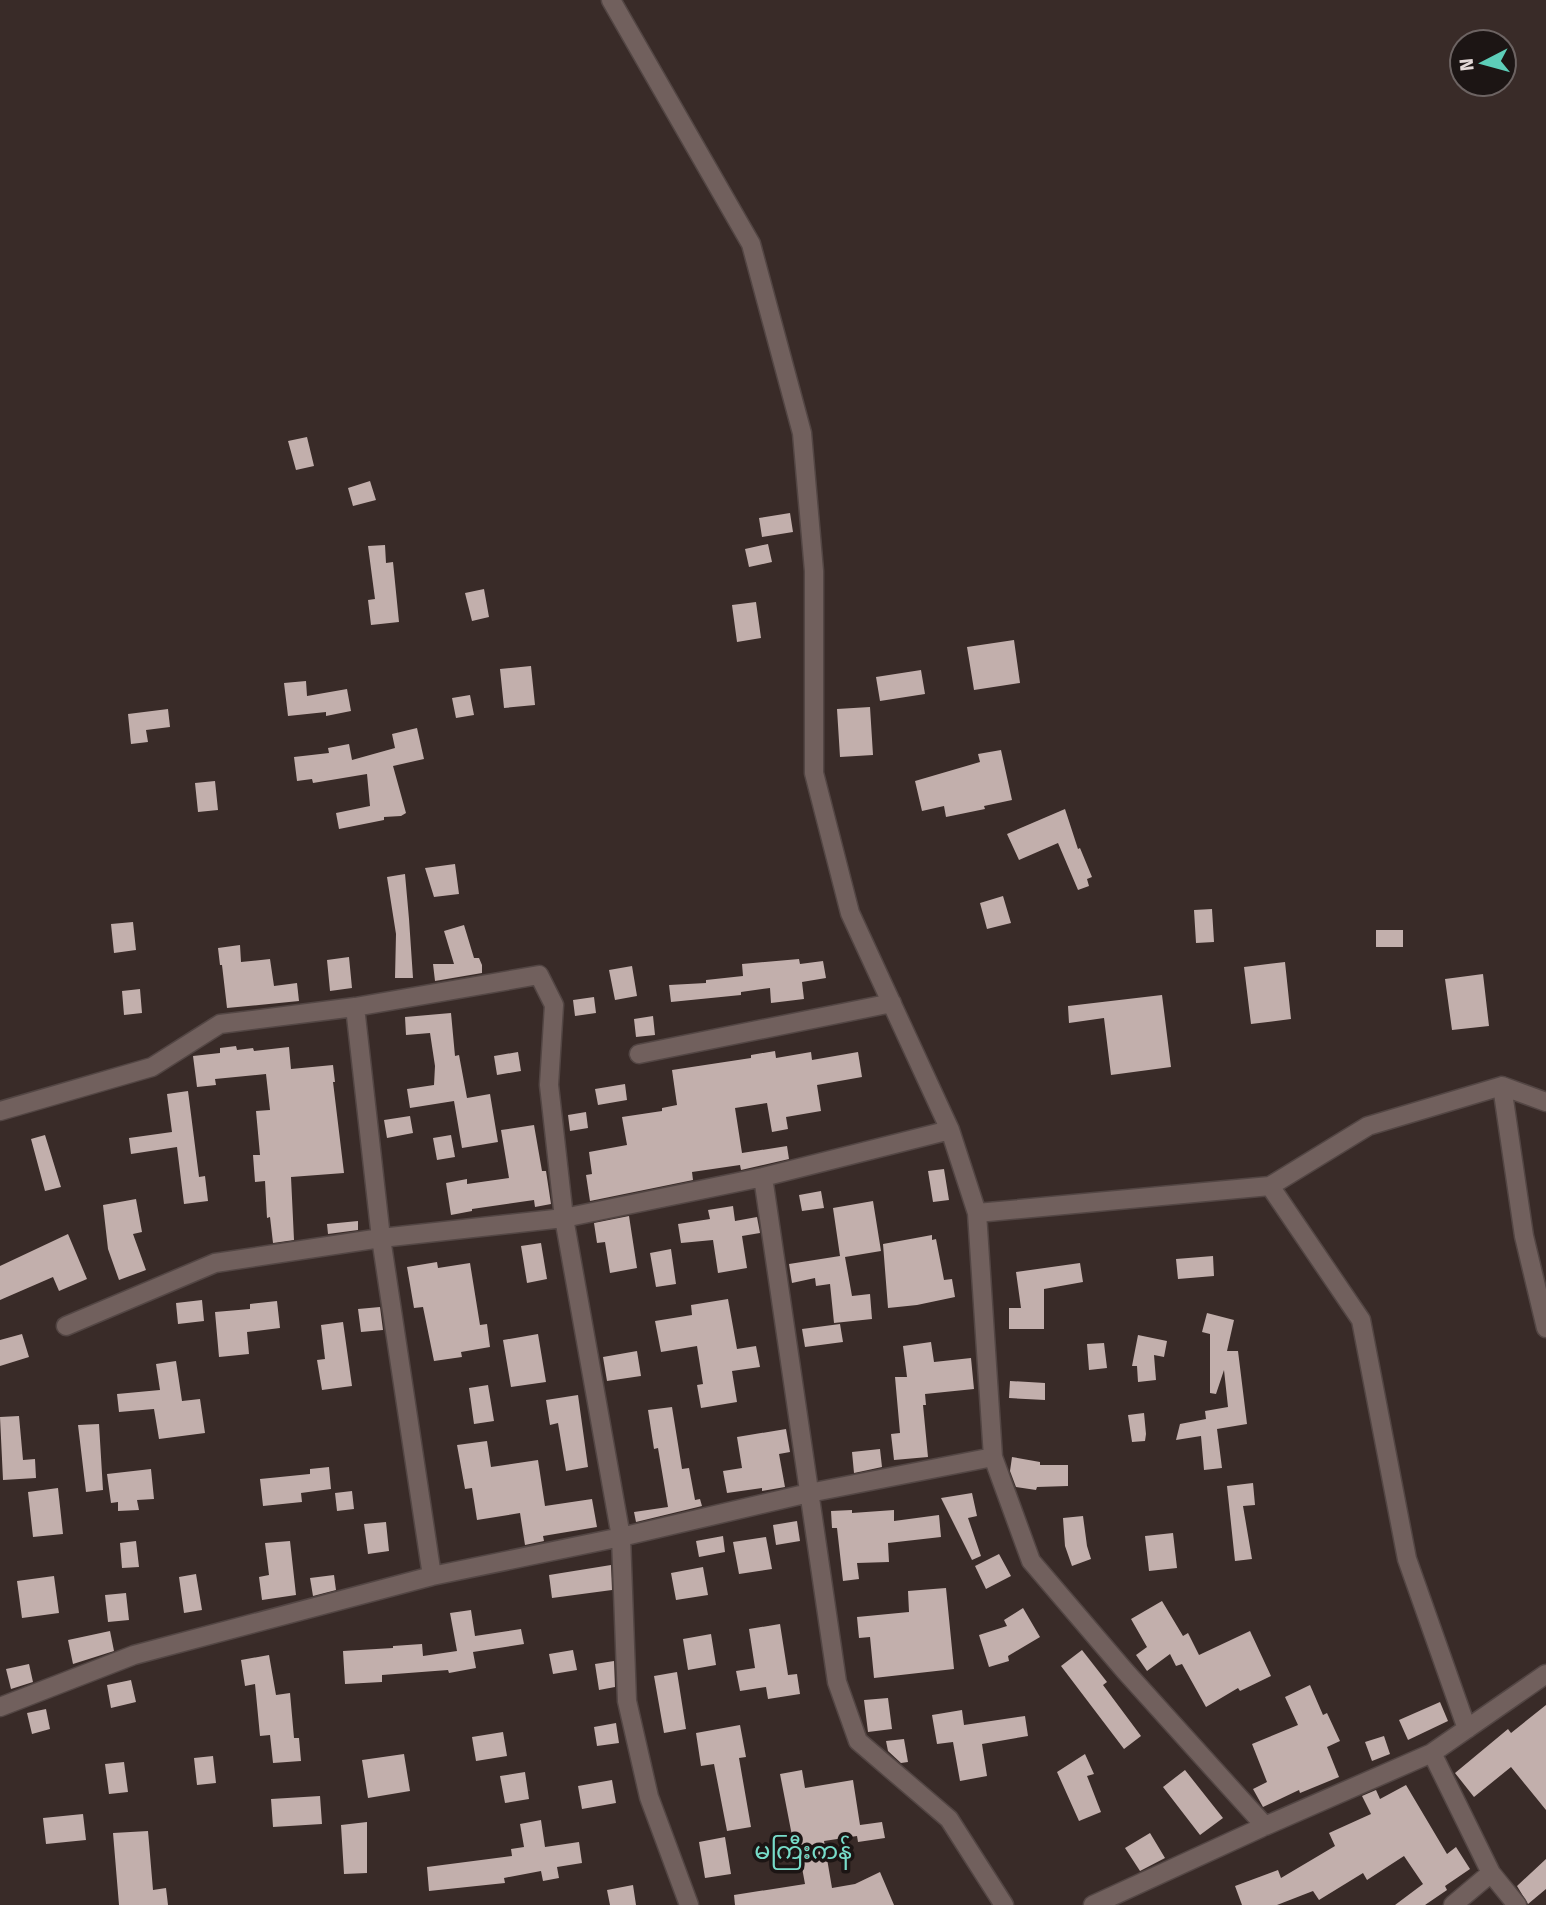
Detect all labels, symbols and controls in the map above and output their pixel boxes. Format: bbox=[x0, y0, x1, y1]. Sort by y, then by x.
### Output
north arrow bbox=[1448, 28, 1518, 98]
text: N bbox=[1454, 57, 1479, 72]
district label: မကြီးကန် bbox=[754, 1835, 852, 1870]

